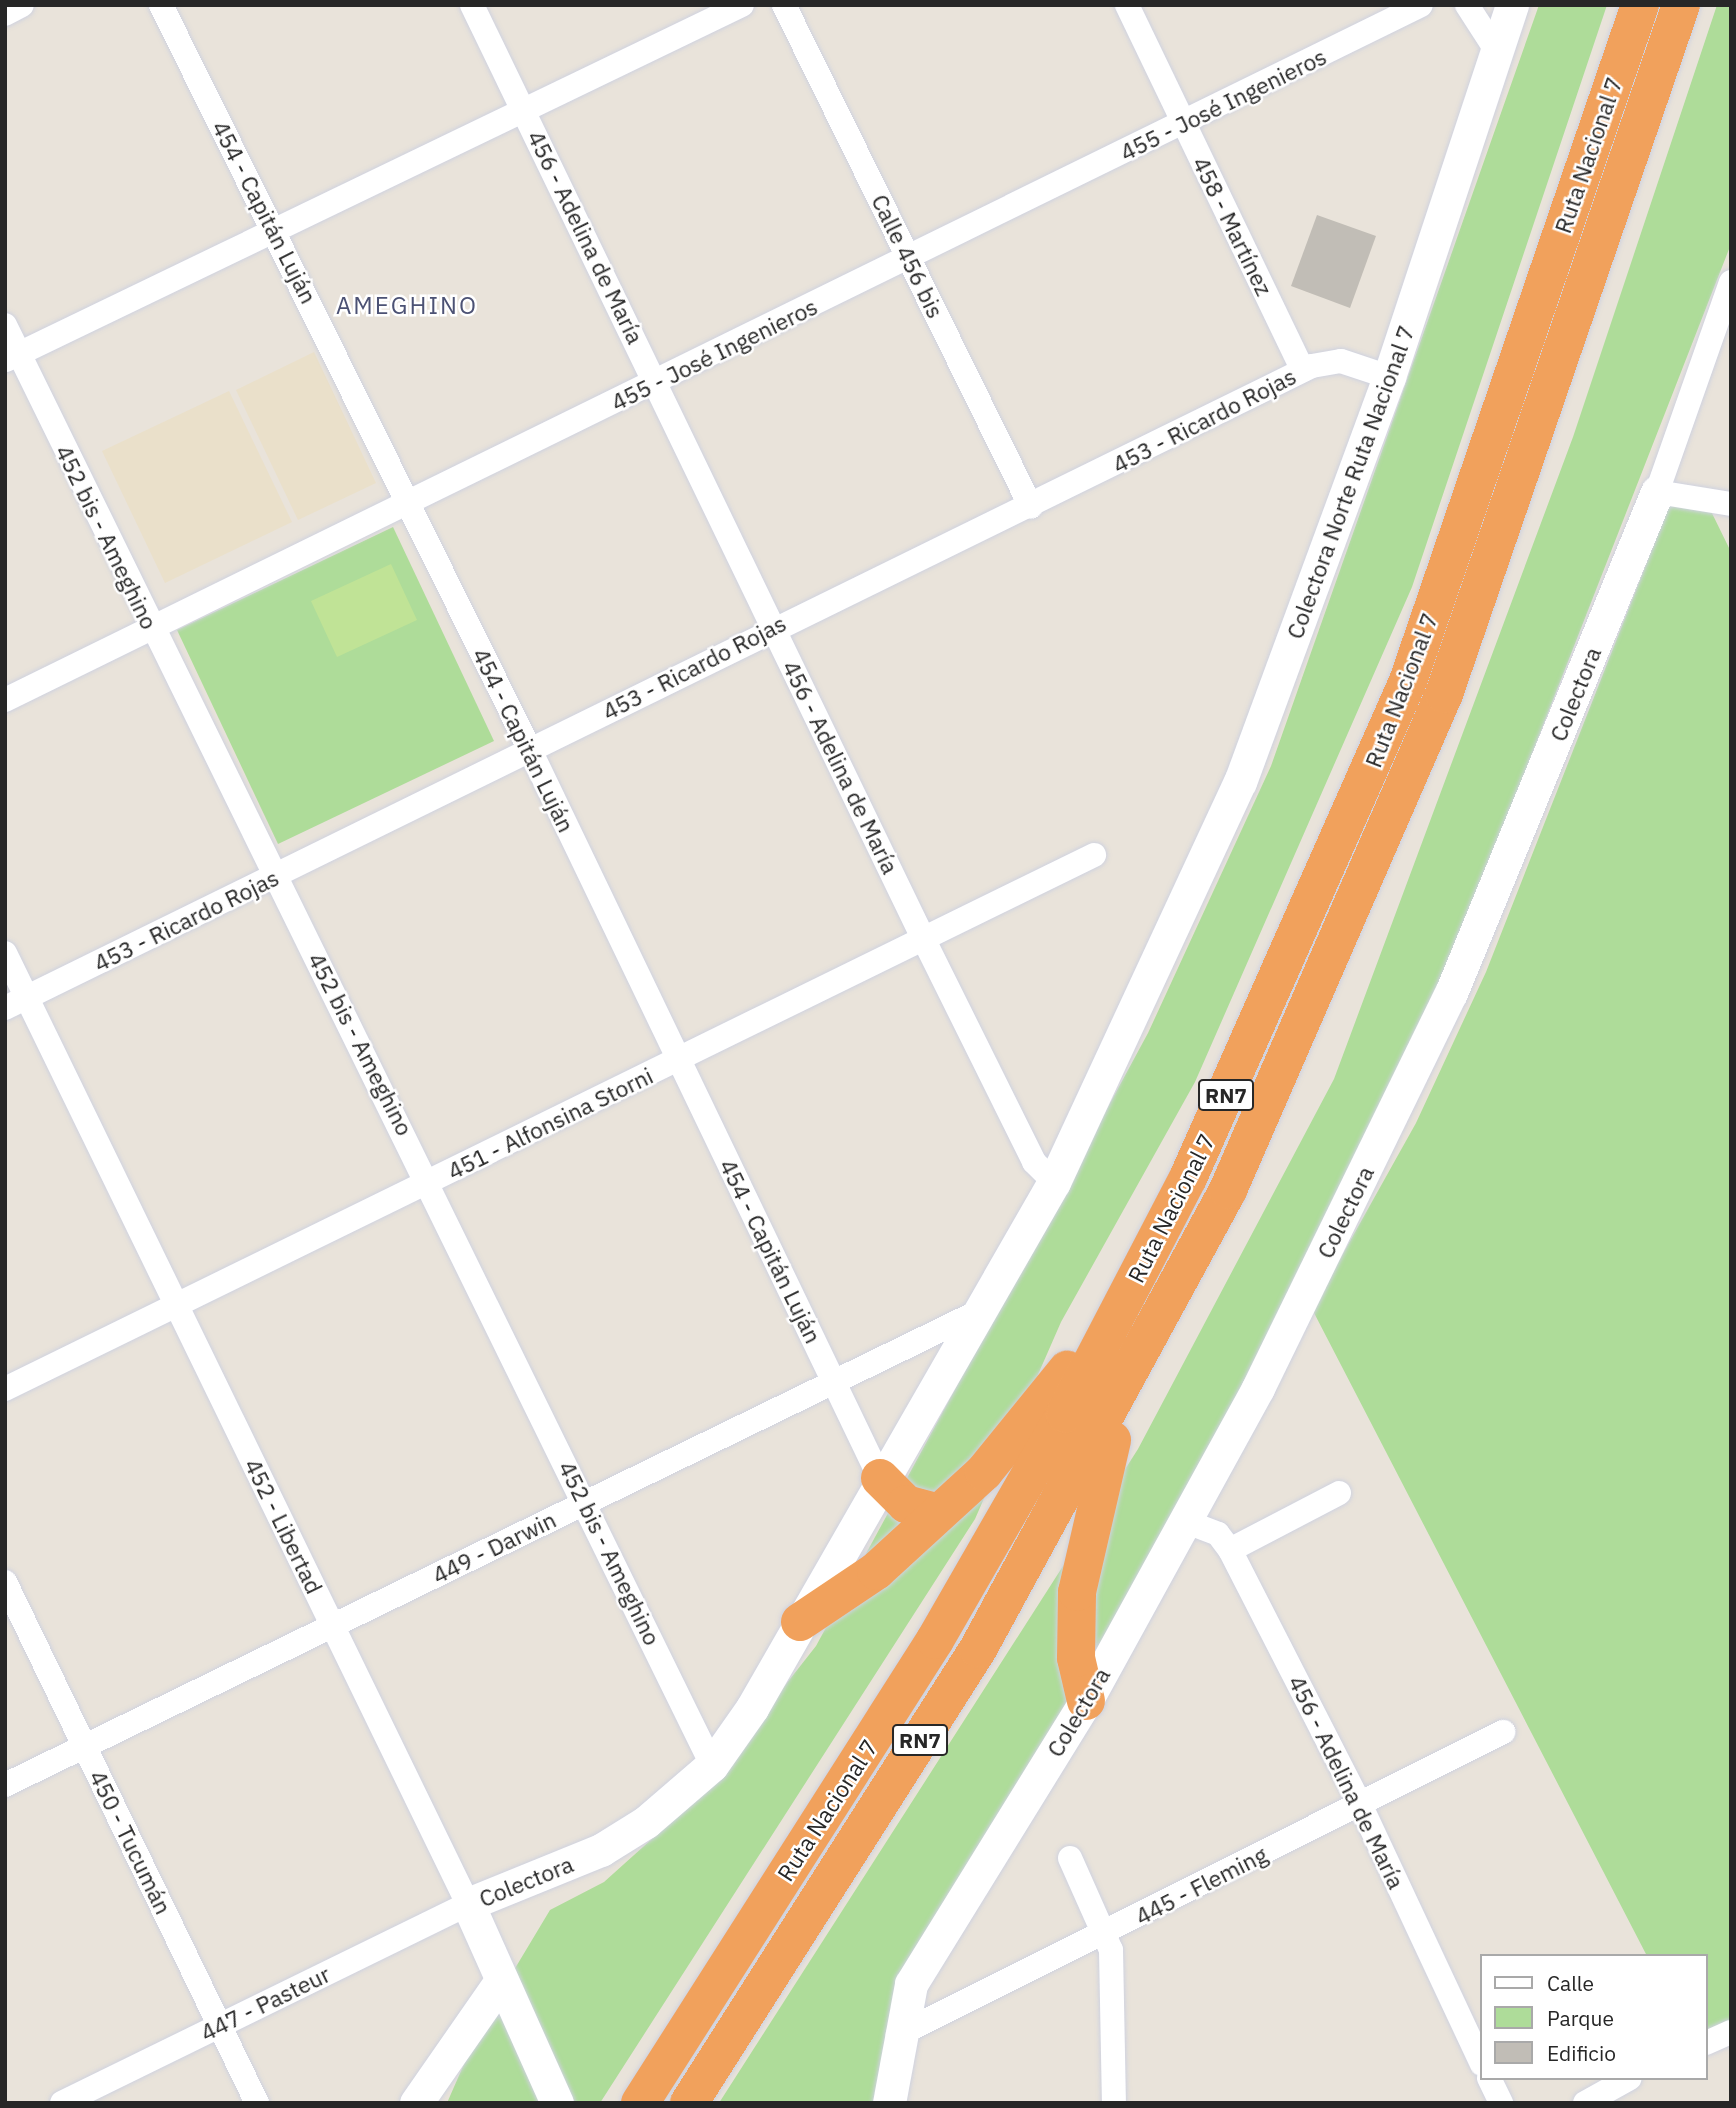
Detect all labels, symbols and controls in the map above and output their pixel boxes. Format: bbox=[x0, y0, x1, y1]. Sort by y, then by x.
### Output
street label: 455 - José Ingenieros bbox=[1115, 42, 1331, 166]
street label: Ruta Nacional 7 bbox=[1548, 73, 1628, 237]
street label: 454 - Capitán Luján bbox=[207, 116, 323, 308]
street label: 456 - Adelina de María bbox=[522, 126, 650, 348]
street label: 458 - Martínez bbox=[1188, 152, 1278, 300]
street label: Calle 456 bis bbox=[866, 190, 950, 322]
district label: AMEGHINO bbox=[337, 292, 477, 320]
street label: 455 - José Ingenieros bbox=[606, 292, 822, 416]
street label: Colectora Norte Ruta Nacional 7 bbox=[1280, 322, 1420, 642]
street label: 453 - Ricardo Rojas bbox=[1108, 362, 1300, 478]
street label: 452 bis - Ameghino bbox=[50, 440, 164, 634]
street label: 453 - Ricardo Rojas bbox=[598, 609, 790, 725]
street label: Ruta Nacional 7 bbox=[1359, 609, 1443, 771]
street label: 454 - Capitán Luján bbox=[467, 643, 581, 837]
street label: Colectora bbox=[1544, 643, 1606, 745]
street label: 456 - Adelina de María bbox=[777, 656, 905, 878]
street label: 453 - Ricardo Rojas bbox=[89, 863, 283, 977]
street label: 452 bis - Ameghino bbox=[303, 948, 419, 1140]
street label: 451 - Alfonsina Storni bbox=[443, 1061, 657, 1185]
road number: RN7 bbox=[1198, 1078, 1254, 1112]
street label: Ruta Nacional 7 bbox=[1122, 1129, 1220, 1287]
street label: 454 - Capitán Luján bbox=[714, 1154, 828, 1348]
street label: Colectora bbox=[1311, 1161, 1379, 1263]
street label: 452 - Libertad bbox=[239, 1454, 329, 1598]
street label: 452 bis - Ameghino bbox=[553, 1456, 667, 1650]
street label: 449 - Darwin bbox=[428, 1505, 560, 1589]
street label: Colectora bbox=[1041, 1662, 1115, 1762]
street label: 456 - Adelina de María bbox=[1283, 1671, 1411, 1893]
road number: RN7 bbox=[892, 1722, 948, 1758]
street label: Ruta Nacional 7 bbox=[771, 1734, 883, 1886]
street label: 450 - Tucumán bbox=[84, 1766, 178, 1918]
street label: 445 - Fleming bbox=[1130, 1840, 1272, 1930]
street label: Colectora bbox=[475, 1850, 577, 1912]
legend bbox=[1480, 1954, 1708, 2080]
street label: 447 - Pasteur bbox=[196, 1960, 334, 2046]
text: Calle bbox=[1547, 1969, 1594, 1997]
text: Parque bbox=[1547, 2004, 1614, 2032]
text: Edificio bbox=[1547, 2039, 1616, 2067]

